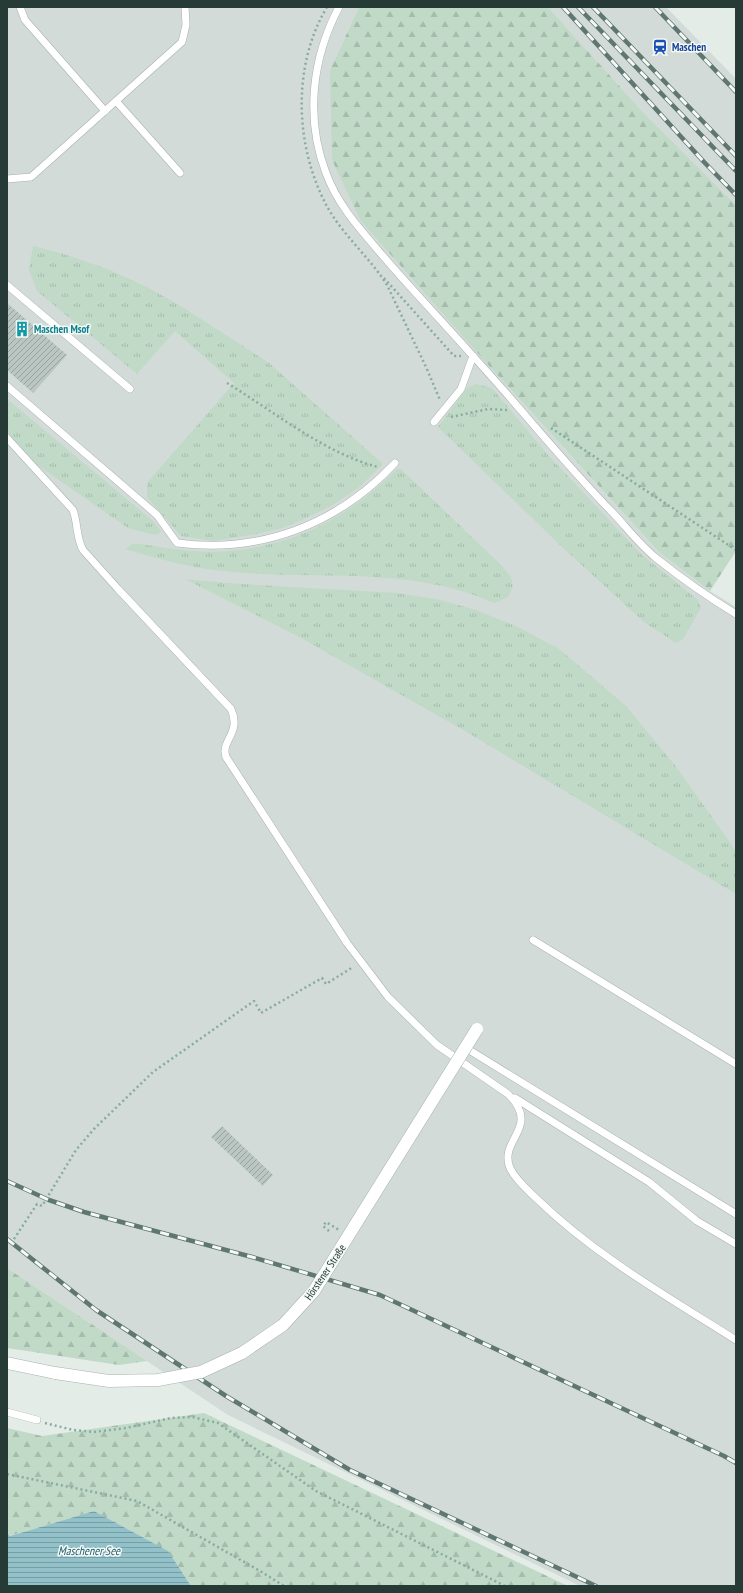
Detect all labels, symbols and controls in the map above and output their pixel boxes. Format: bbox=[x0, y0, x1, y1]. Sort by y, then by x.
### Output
station icon: Maschen bbox=[651, 38, 669, 56]
place label: Maschen bbox=[672, 40, 706, 54]
building icon: Maschen Msof bbox=[13, 320, 31, 338]
place label: Maschen Msof bbox=[34, 322, 90, 336]
street label: Hörstener Straße bbox=[301, 1241, 349, 1303]
water label: Maschener See bbox=[58, 1543, 121, 1558]

